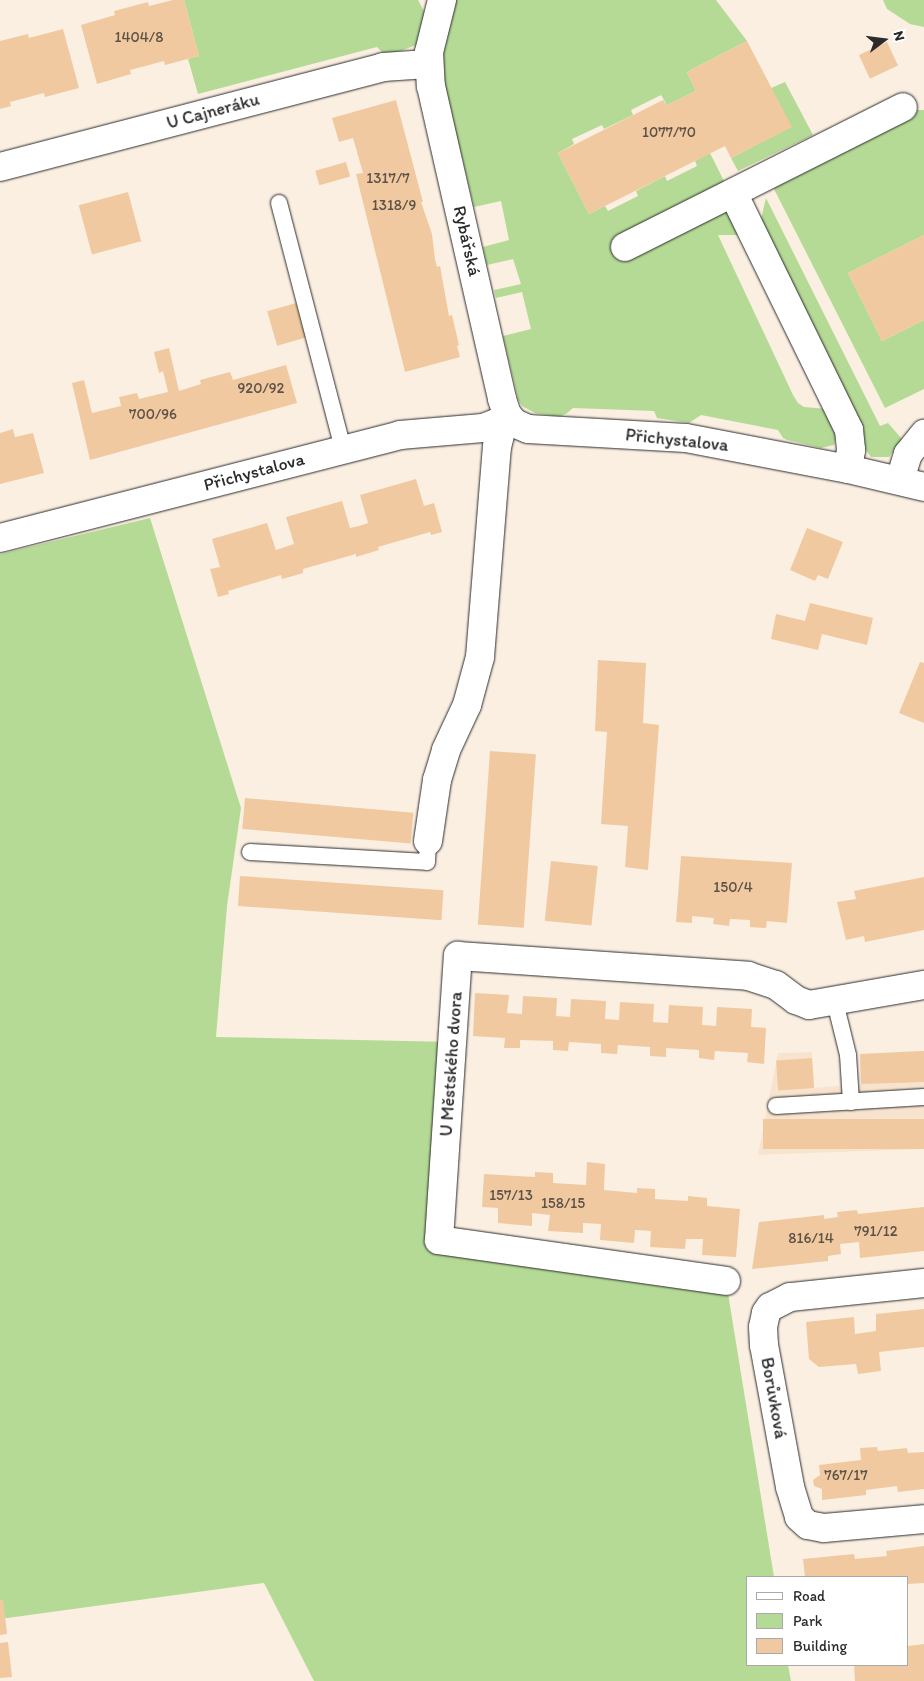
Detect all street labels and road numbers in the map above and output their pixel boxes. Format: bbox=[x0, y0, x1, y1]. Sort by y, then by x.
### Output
street label: U Cajneráku bbox=[164, 88, 262, 134]
street label: Rybářská bbox=[448, 204, 486, 278]
street label: Přichystalova bbox=[624, 424, 730, 456]
street label: Přichystalova bbox=[201, 448, 307, 496]
street label: U Městského dvora bbox=[435, 991, 467, 1137]
street label: Borůvková bbox=[756, 1356, 792, 1440]

